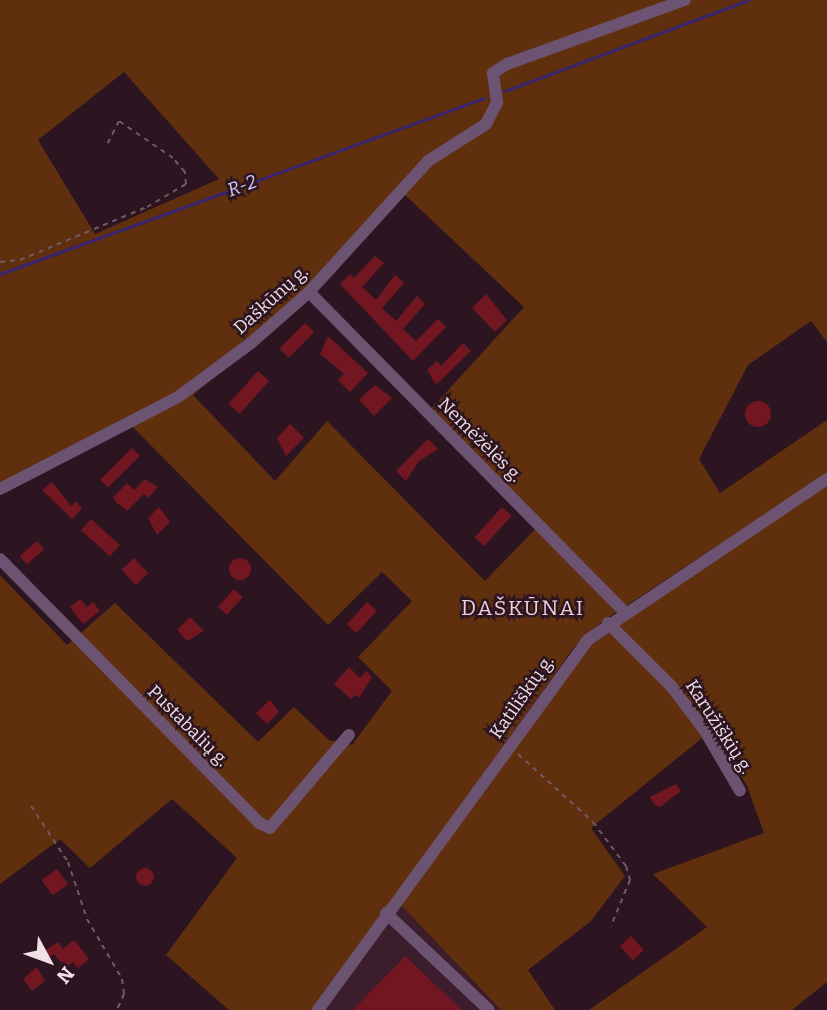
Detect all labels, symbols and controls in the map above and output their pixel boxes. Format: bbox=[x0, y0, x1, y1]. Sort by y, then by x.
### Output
water label: R-2 bbox=[224, 170, 260, 202]
street label: Daškūnų g. bbox=[229, 261, 313, 339]
street label: Nemėžėlės g. bbox=[433, 393, 527, 487]
district label: DAŠKŪNAI bbox=[462, 595, 584, 621]
street label: Katiliškių g. bbox=[485, 651, 559, 743]
street label: Karužiškių g. bbox=[681, 676, 757, 778]
street label: Pustabalių g. bbox=[143, 681, 233, 771]
north arrow bbox=[14, 926, 84, 996]
text: N bbox=[52, 962, 79, 988]

